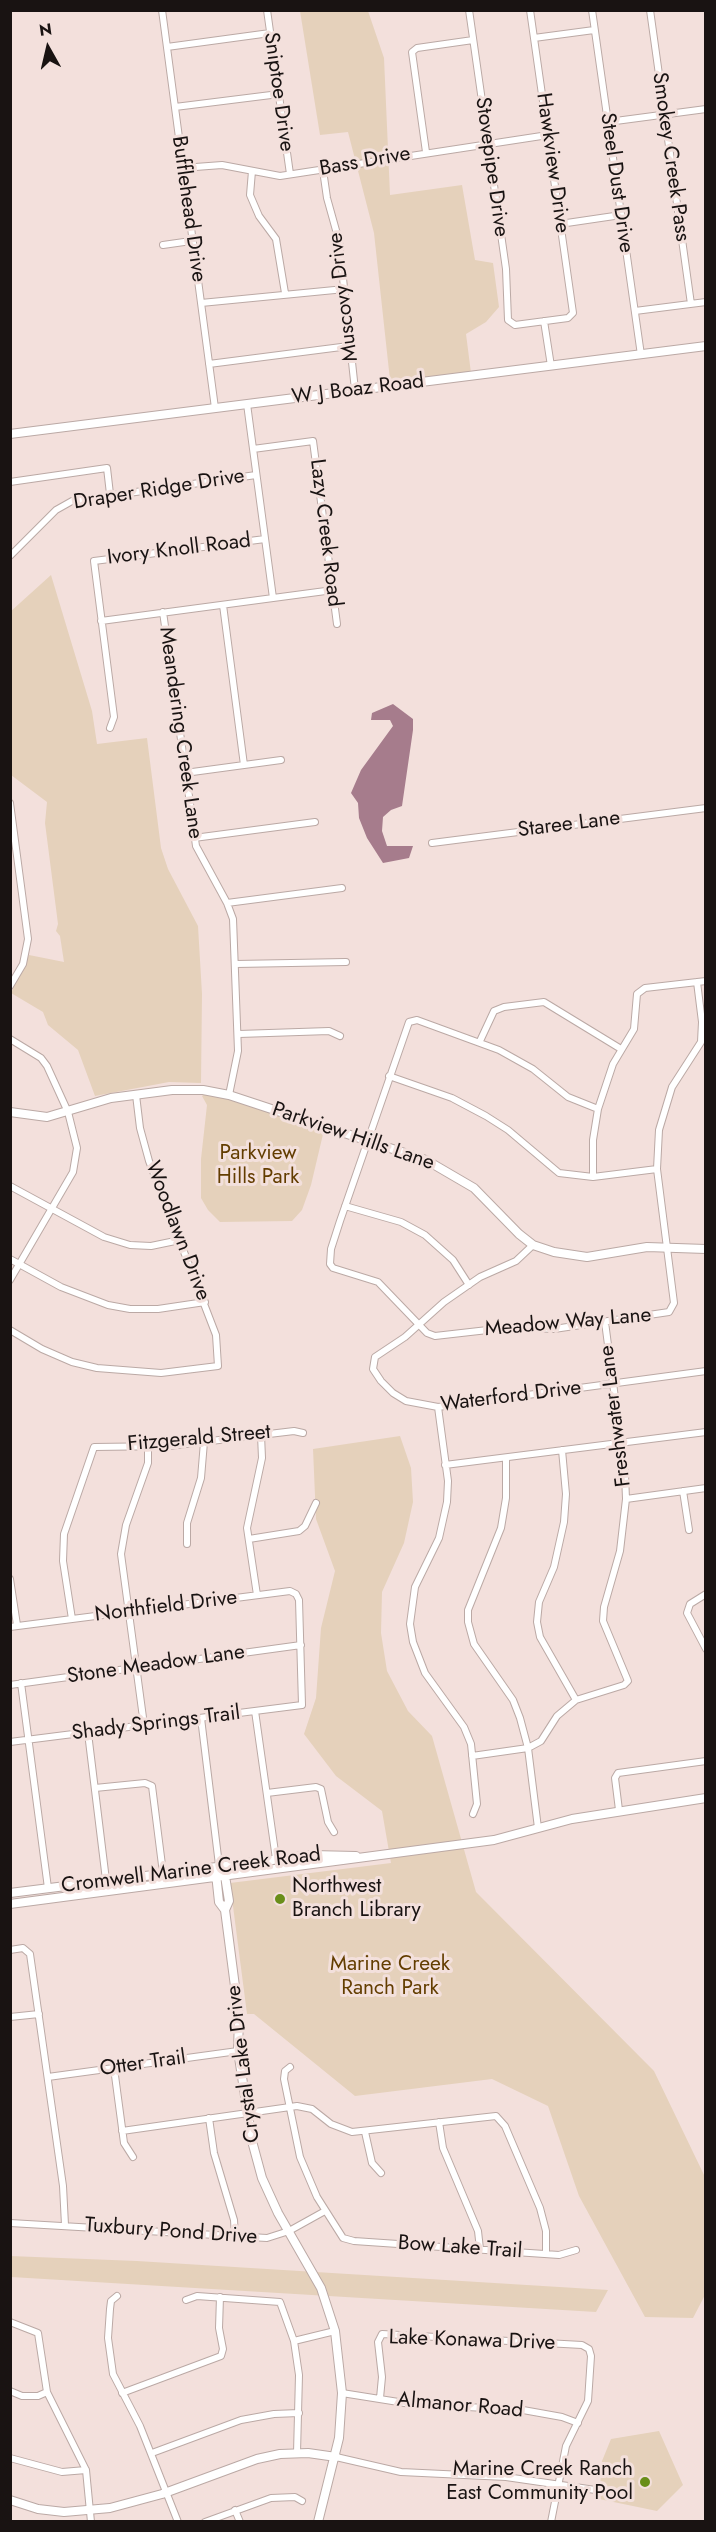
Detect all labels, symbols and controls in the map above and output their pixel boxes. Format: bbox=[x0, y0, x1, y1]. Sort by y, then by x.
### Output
text: N bbox=[38, 17, 53, 42]
north arrow bbox=[18, 18, 78, 78]
street label: Sniptoe Drive bbox=[257, 31, 299, 153]
street label: Smokey Creek Pass bbox=[646, 71, 694, 243]
street label: Hawkview Drive bbox=[530, 91, 574, 235]
street label: Stovepipe Drive bbox=[469, 96, 513, 238]
street label: Steel Dust Drive bbox=[594, 111, 638, 255]
street label: Bufflehead Drive bbox=[165, 134, 211, 284]
street label: Bass Drive bbox=[318, 142, 412, 182]
street label: Muscovy Drive bbox=[324, 231, 364, 363]
street label: W J Boaz Road bbox=[290, 369, 426, 411]
street label: Lazy Creek Road bbox=[303, 458, 347, 608]
street label: Draper Ridge Drive bbox=[72, 464, 246, 516]
street label: Ivory Knoll Road bbox=[106, 529, 252, 571]
street label: Meandering Creek Lane bbox=[153, 626, 207, 840]
street label: Staree Lane bbox=[516, 806, 622, 844]
street label: Parkview Hills Lane bbox=[269, 1097, 437, 1177]
park label: Parkview Hills Park bbox=[217, 1141, 299, 1191]
street label: Woodlawn Drive bbox=[139, 1158, 215, 1304]
street label: Meadow Way Lane bbox=[484, 1303, 652, 1343]
street label: Freshwater Lane bbox=[595, 1344, 637, 1488]
street label: Waterford Drive bbox=[439, 1376, 583, 1418]
street label: Fitzgerald Street bbox=[126, 1420, 272, 1458]
street label: Northfield Drive bbox=[93, 1586, 239, 1628]
street label: Stone Meadow Lane bbox=[66, 1640, 246, 1690]
street label: Shady Springs Trail bbox=[70, 1701, 242, 1747]
street label: Cromwell Marine Creek Road bbox=[60, 1843, 322, 1899]
place label: Northwest Branch Library bbox=[292, 1874, 421, 1924]
marker: Northwest Branch Library bbox=[273, 1892, 287, 1906]
park label: Marine Creek Ranch Park bbox=[330, 1952, 450, 2002]
street label: Crystal Lake Drive bbox=[222, 1984, 266, 2144]
street label: Otter Trail bbox=[98, 2045, 188, 2083]
street label: Tuxbury Pond Drive bbox=[84, 2213, 258, 2251]
street label: Bow Lake Trail bbox=[397, 2231, 523, 2265]
street label: Lake Konawa Drive bbox=[388, 2325, 556, 2357]
street label: Almanor Road bbox=[396, 2388, 524, 2424]
place label: Marine Creek Ranch East Community Pool bbox=[446, 2457, 633, 2507]
marker: Marine Creek Ranch East Community Pool bbox=[638, 2475, 652, 2489]

